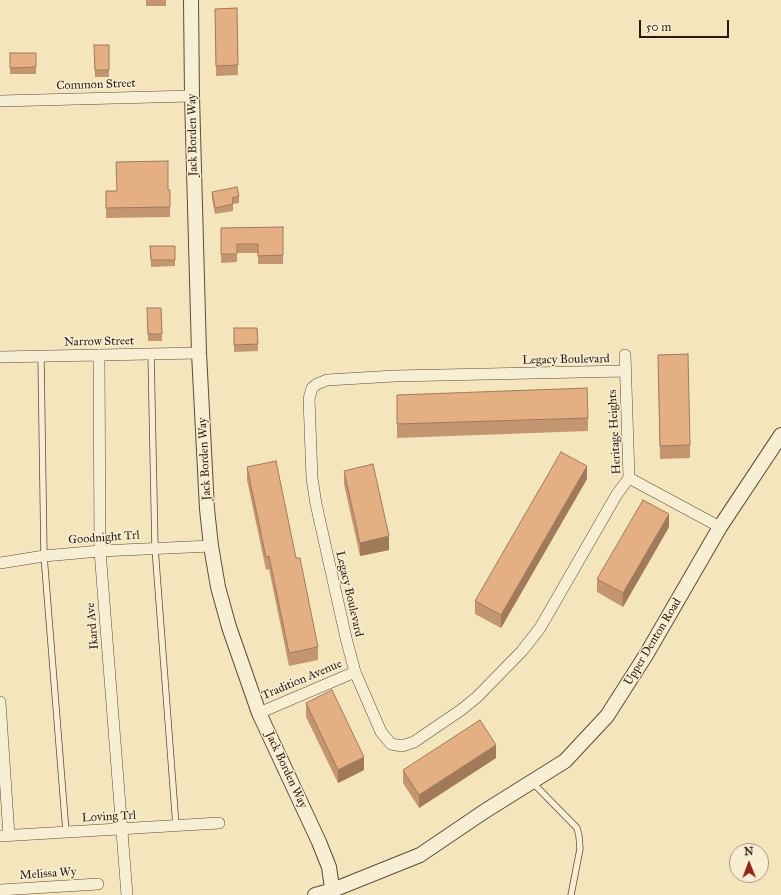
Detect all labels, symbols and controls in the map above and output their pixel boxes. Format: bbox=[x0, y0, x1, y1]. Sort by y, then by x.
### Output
scale bar bbox=[641, 12, 731, 38]
text: 50 m bbox=[646, 20, 671, 34]
street label: Common Street bbox=[56, 76, 136, 94]
street label: Jack Borden Way bbox=[185, 93, 201, 177]
street label: Narrow Street bbox=[64, 334, 134, 350]
street label: Legacy Boulevard bbox=[522, 352, 610, 368]
street label: Heritage Heights bbox=[606, 389, 624, 475]
street label: Jack Borden Way bbox=[196, 417, 214, 501]
street label: Goodnight Trl bbox=[68, 528, 140, 548]
street label: Legacy Boulevard bbox=[332, 550, 366, 638]
street label: Upper Denton Road bbox=[621, 596, 685, 688]
street label: Ikard Ave bbox=[84, 602, 102, 650]
street label: Tradition Avenue bbox=[260, 657, 344, 703]
street label: Jack Borden Way bbox=[262, 729, 310, 811]
street label: Loving Trl bbox=[82, 808, 136, 826]
north arrow bbox=[729, 843, 769, 883]
text: N bbox=[744, 845, 754, 858]
street label: Melissa Wy bbox=[19, 865, 77, 883]

